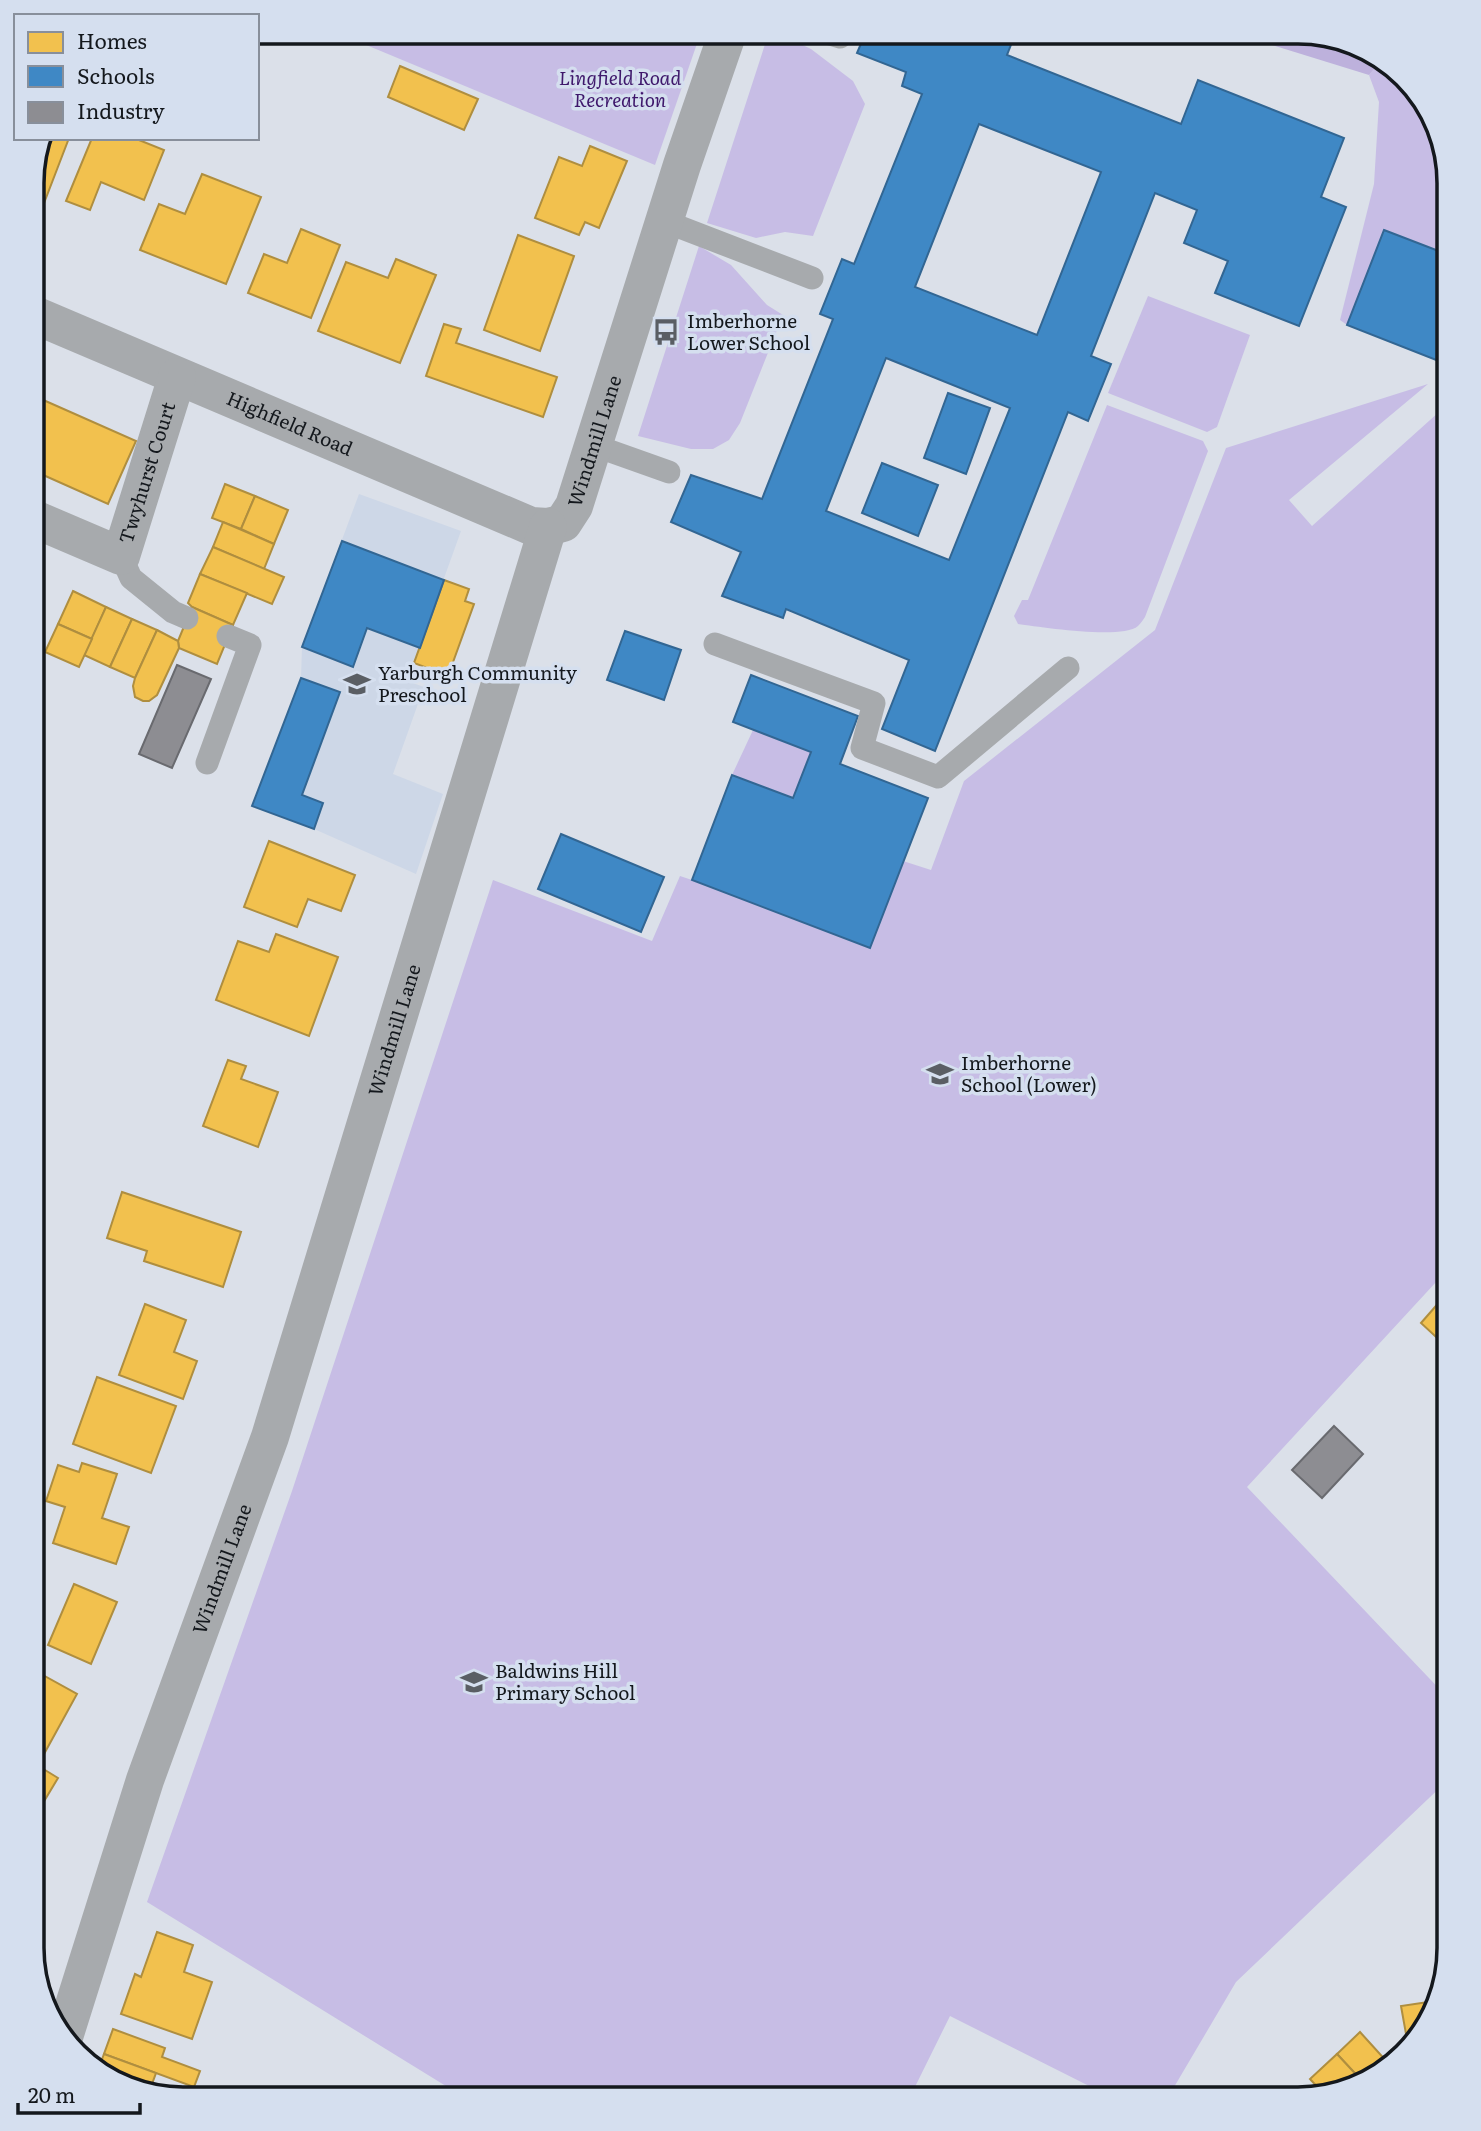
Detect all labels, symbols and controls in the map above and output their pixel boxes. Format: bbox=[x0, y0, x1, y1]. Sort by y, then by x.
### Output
legend bbox=[14, 14, 259, 140]
text: Homes bbox=[77, 24, 147, 55]
text: Schools bbox=[77, 59, 155, 90]
park label: Lingfield Road Recreation bbox=[559, 63, 681, 113]
text: Industry bbox=[77, 94, 165, 125]
place label: Imberhorne Lower School bbox=[687, 306, 810, 356]
bus stop icon: Imberhorne Lower School bbox=[651, 317, 681, 347]
street label: Windmill Lane bbox=[560, 371, 628, 510]
street label: Highfield Road bbox=[223, 383, 358, 462]
street label: Twyhurst Court bbox=[111, 398, 181, 547]
place label: Yarburgh Community Preschool bbox=[378, 658, 577, 708]
school or university icon: Yarburgh Community Preschool bbox=[342, 669, 372, 699]
street label: Windmill Lane bbox=[360, 960, 427, 1099]
place label: Imberhorne School (Lower) bbox=[961, 1048, 1097, 1098]
school or university icon: Imberhorne School (Lower) bbox=[925, 1059, 955, 1089]
street label: Windmill Lane bbox=[184, 1500, 258, 1638]
place label: Baldwins Hill Primary School bbox=[495, 1656, 636, 1706]
school or university icon: Baldwins Hill Primary School bbox=[459, 1667, 489, 1697]
scale bar bbox=[18, 2072, 140, 2116]
text: 20 m bbox=[28, 2078, 75, 2109]

